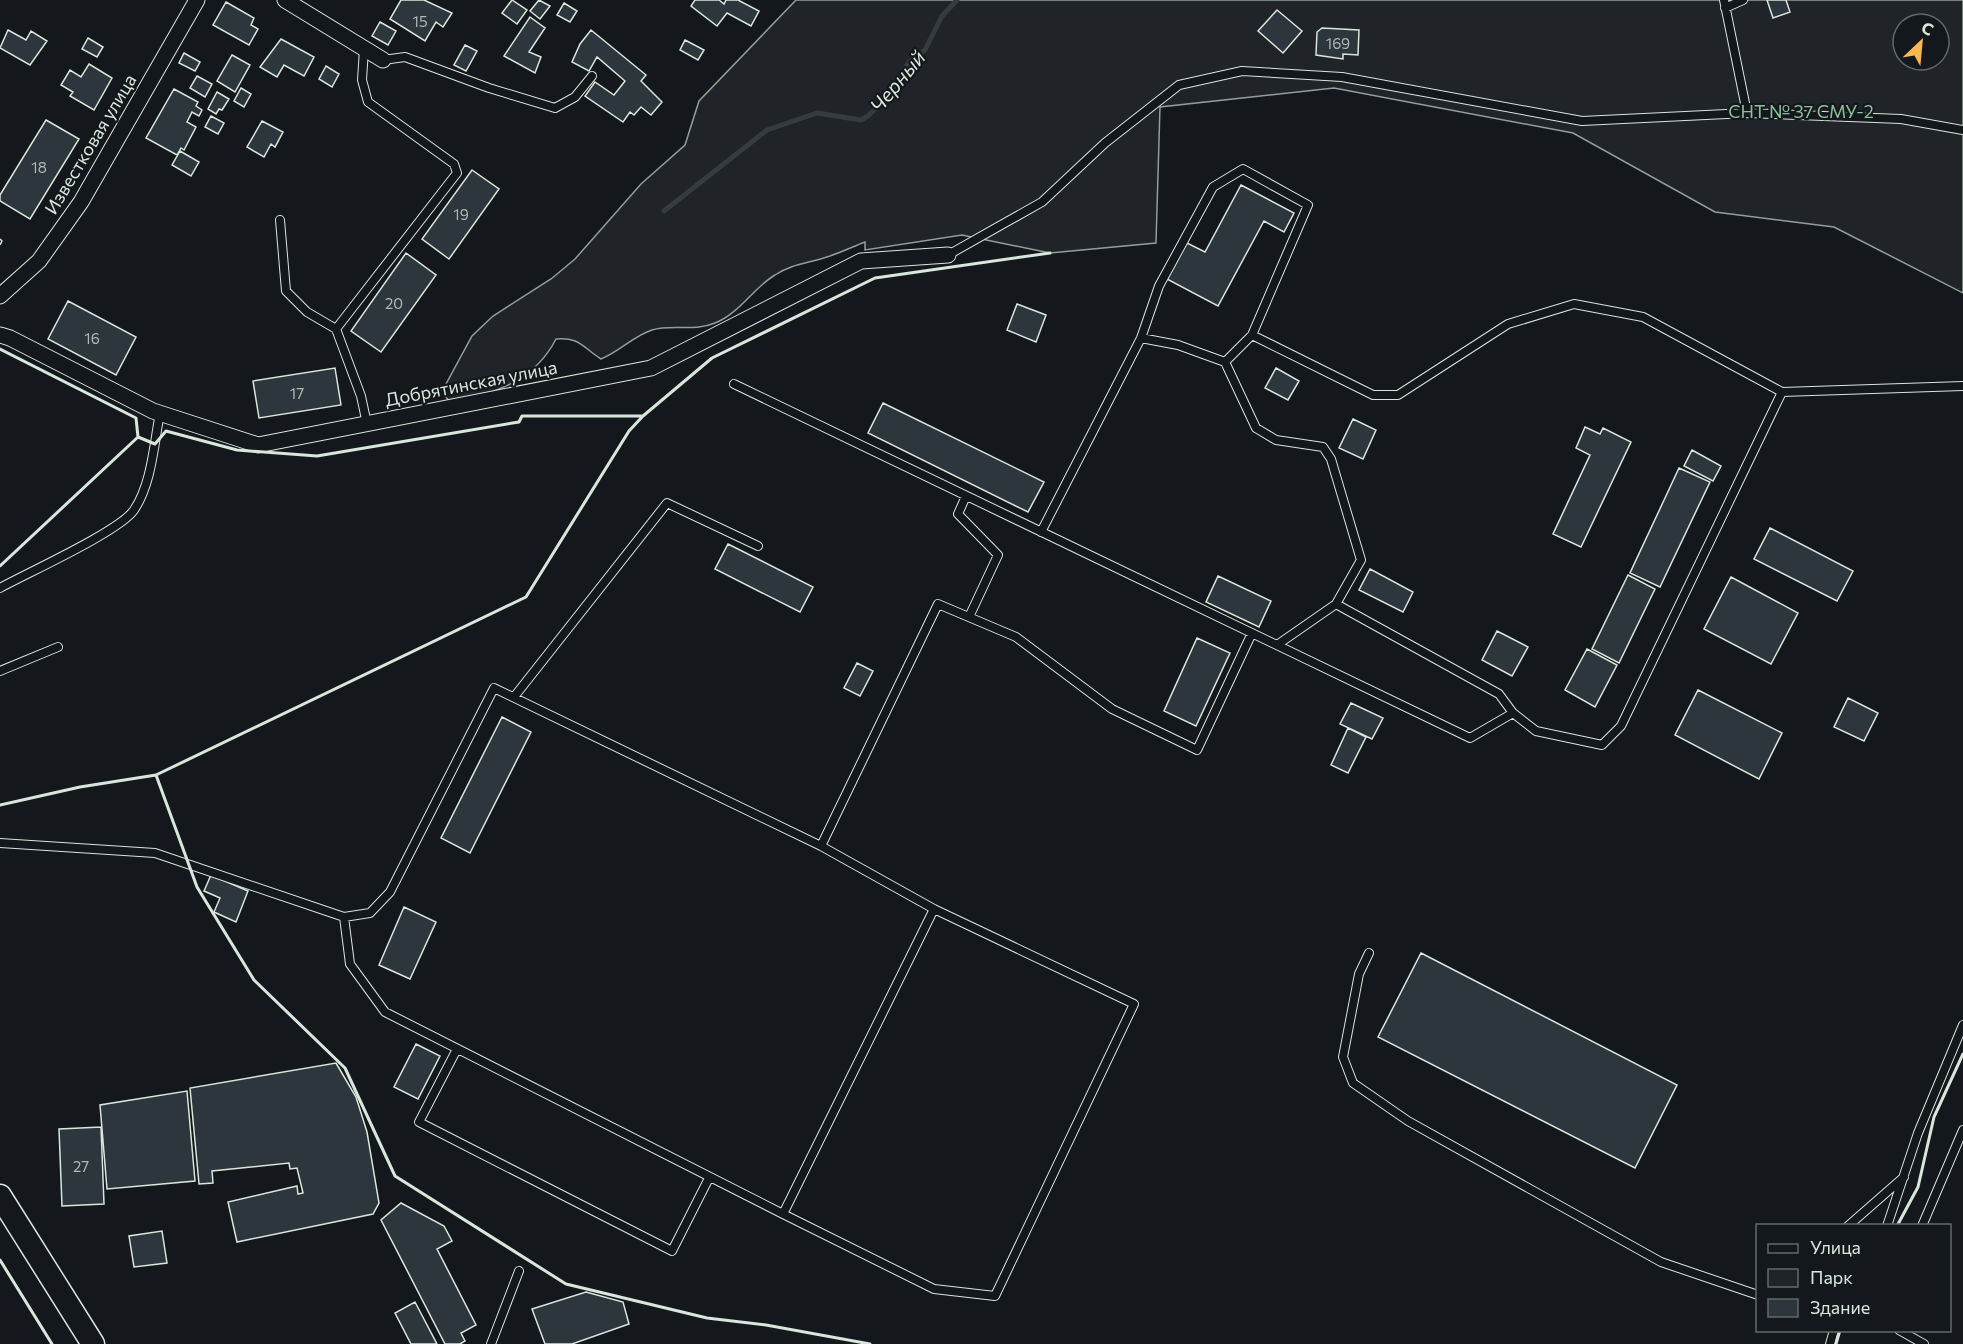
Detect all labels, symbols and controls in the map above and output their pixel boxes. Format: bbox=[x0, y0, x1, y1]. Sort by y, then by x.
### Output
house number: 15 bbox=[412, 12, 428, 30]
north arrow bbox=[1891, 12, 1951, 72]
text: С bbox=[1919, 17, 1937, 39]
house number: 169 bbox=[1326, 34, 1350, 52]
water label: Черный bbox=[864, 45, 930, 117]
street label: Известковая улица bbox=[39, 70, 141, 218]
park label: СНТ № 37 СМУ-2 bbox=[1728, 100, 1874, 122]
house number: 18 bbox=[31, 158, 47, 176]
house number: 19 bbox=[453, 205, 469, 223]
house number: 20 bbox=[385, 294, 403, 312]
house number: 16 bbox=[84, 329, 100, 347]
street label: Добрятинская улица bbox=[383, 356, 559, 410]
house number: 17 bbox=[290, 384, 304, 402]
house number: 27 bbox=[73, 1157, 89, 1175]
legend bbox=[1756, 1224, 1951, 1332]
text: Улица bbox=[1810, 1236, 1861, 1258]
text: Парк bbox=[1810, 1266, 1853, 1288]
text: Здание bbox=[1810, 1296, 1870, 1318]

